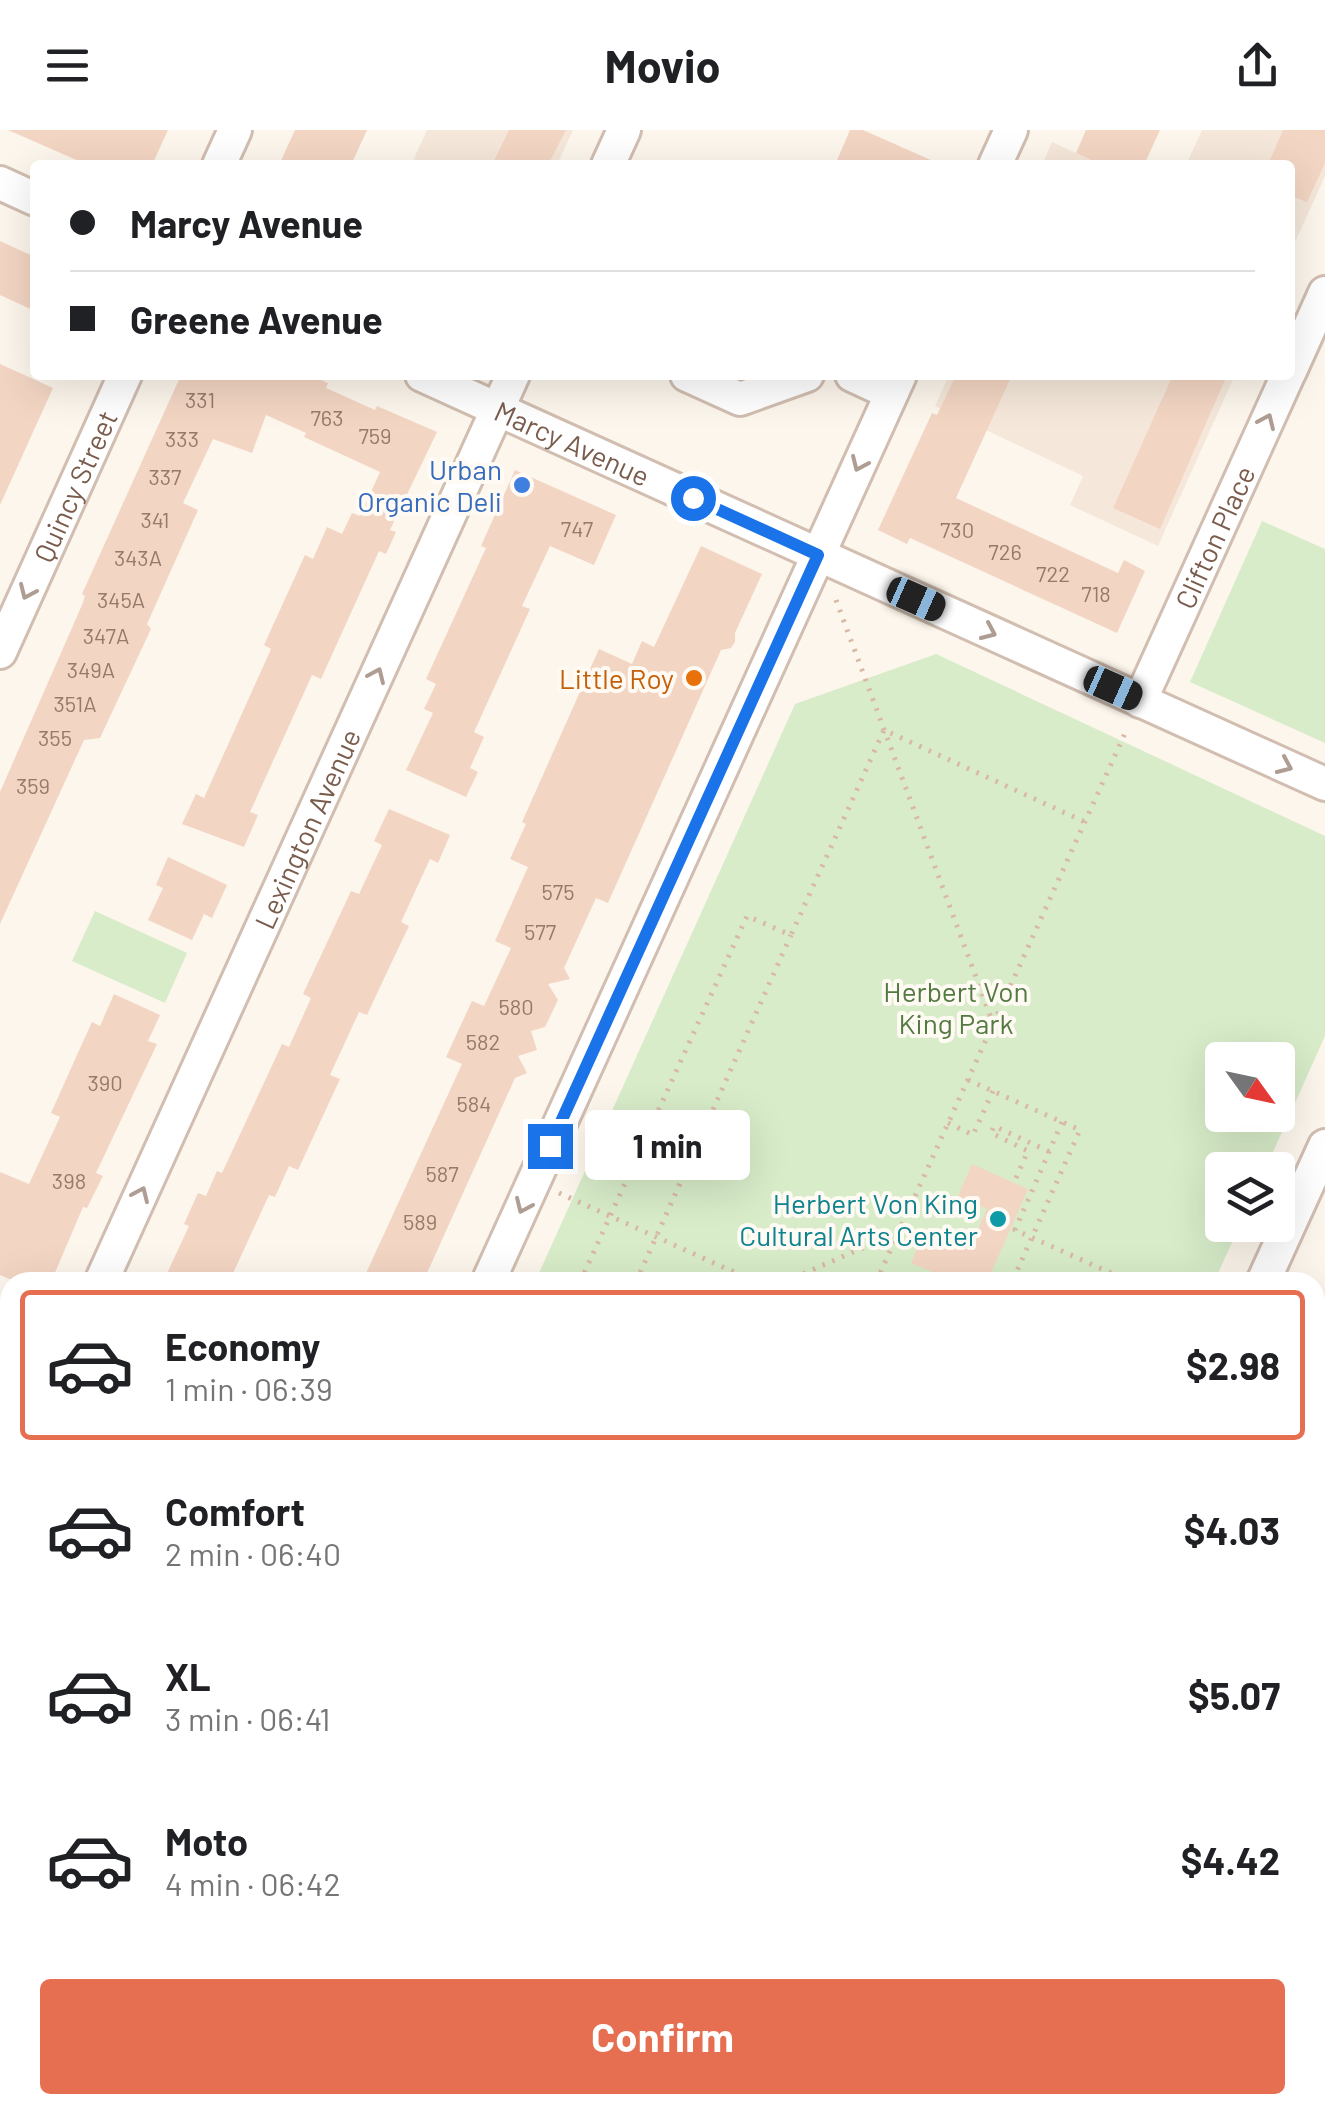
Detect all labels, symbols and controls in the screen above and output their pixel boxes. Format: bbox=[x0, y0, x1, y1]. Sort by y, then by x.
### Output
icon: menu bbox=[40, 38, 95, 93]
text: Movio bbox=[605, 38, 720, 92]
icon: share bbox=[1230, 38, 1285, 93]
text: Marcy Avenue bbox=[130, 200, 363, 246]
text: Greene Avenue bbox=[130, 296, 383, 342]
house number: 331 bbox=[185, 386, 215, 412]
street label: Marcy Avenue bbox=[490, 393, 655, 493]
house number: 763 bbox=[310, 404, 344, 430]
street label: Quincy Street bbox=[26, 405, 124, 567]
one-way arrow bbox=[1255, 413, 1275, 431]
house number: 759 bbox=[358, 422, 392, 448]
house number: 333 bbox=[165, 425, 199, 451]
place label: Urban Organic Deli bbox=[357, 452, 502, 518]
one-way arrow bbox=[852, 454, 872, 472]
street label: Clifton Place bbox=[1167, 460, 1262, 614]
house number: 337 bbox=[148, 463, 182, 489]
marker: Urban Organic Deli bbox=[511, 474, 533, 496]
route start bbox=[671, 476, 716, 521]
house number: 341 bbox=[140, 506, 170, 532]
house number: 747 bbox=[561, 515, 593, 541]
house number: 730 bbox=[940, 516, 974, 542]
house number: 726 bbox=[988, 538, 1022, 564]
house number: 343A bbox=[114, 544, 162, 570]
house number: 722 bbox=[1036, 560, 1070, 586]
car bbox=[882, 573, 950, 625]
house number: 718 bbox=[1081, 580, 1111, 606]
one-way arrow bbox=[19, 581, 39, 599]
house number: 345A bbox=[97, 586, 145, 612]
one-way arrow bbox=[979, 620, 997, 640]
house number: 347A bbox=[83, 622, 129, 648]
house number: 349A bbox=[67, 656, 115, 682]
place label: Little Roy bbox=[559, 661, 674, 695]
car bbox=[1079, 662, 1147, 714]
one-way arrow bbox=[364, 667, 384, 685]
marker: Little Roy bbox=[683, 667, 705, 689]
house number: 351A bbox=[53, 690, 97, 716]
street label: Lexington Avenue bbox=[247, 723, 367, 934]
house number: 355 bbox=[38, 724, 72, 750]
one-way arrow bbox=[1275, 754, 1293, 774]
house number: 359 bbox=[16, 772, 50, 798]
house number: 575 bbox=[541, 878, 575, 904]
house number: 577 bbox=[524, 918, 556, 944]
park label: Herbert Von King Park bbox=[883, 974, 1029, 1040]
house number: 580 bbox=[498, 993, 534, 1019]
house number: 582 bbox=[466, 1028, 500, 1054]
north arrow bbox=[1205, 1042, 1295, 1132]
map controls bbox=[1205, 1042, 1295, 1242]
house number: 390 bbox=[87, 1069, 123, 1095]
house number: 584 bbox=[457, 1090, 491, 1116]
callout: 1 min bbox=[585, 1111, 750, 1181]
route end bbox=[528, 1124, 573, 1169]
text: 1 min bbox=[632, 1126, 703, 1164]
button: layers bbox=[1205, 1152, 1295, 1242]
house number: 587 bbox=[425, 1160, 459, 1186]
house number: 398 bbox=[52, 1167, 86, 1193]
one-way arrow bbox=[129, 1186, 149, 1204]
place label: Herbert Von King Cultural Arts Center bbox=[739, 1186, 978, 1252]
one-way arrow bbox=[515, 1196, 535, 1214]
house number: 589 bbox=[403, 1208, 437, 1234]
marker: Herbert Von King Cultural Arts Center bbox=[987, 1208, 1009, 1230]
icon: car bbox=[45, 1320, 135, 1410]
text: Economy bbox=[165, 1323, 320, 1369]
text: $2.98 bbox=[1186, 1342, 1280, 1388]
text: 1 min · 06:39 bbox=[165, 1369, 333, 1407]
icon: car bbox=[45, 1485, 135, 1575]
text: Comfort bbox=[165, 1488, 305, 1534]
text: $4.03 bbox=[1184, 1507, 1280, 1553]
text: 2 min · 06:40 bbox=[165, 1534, 341, 1572]
icon: car bbox=[45, 1650, 135, 1740]
text: XL bbox=[165, 1653, 211, 1699]
text: $5.07 bbox=[1188, 1672, 1280, 1718]
text: 3 min · 06:41 bbox=[165, 1699, 331, 1737]
icon: car bbox=[45, 1815, 135, 1905]
text: Moto bbox=[165, 1818, 248, 1864]
text: $4.42 bbox=[1181, 1837, 1280, 1883]
text: 4 min · 06:42 bbox=[165, 1864, 341, 1902]
button: Confirm bbox=[40, 1979, 1285, 2094]

